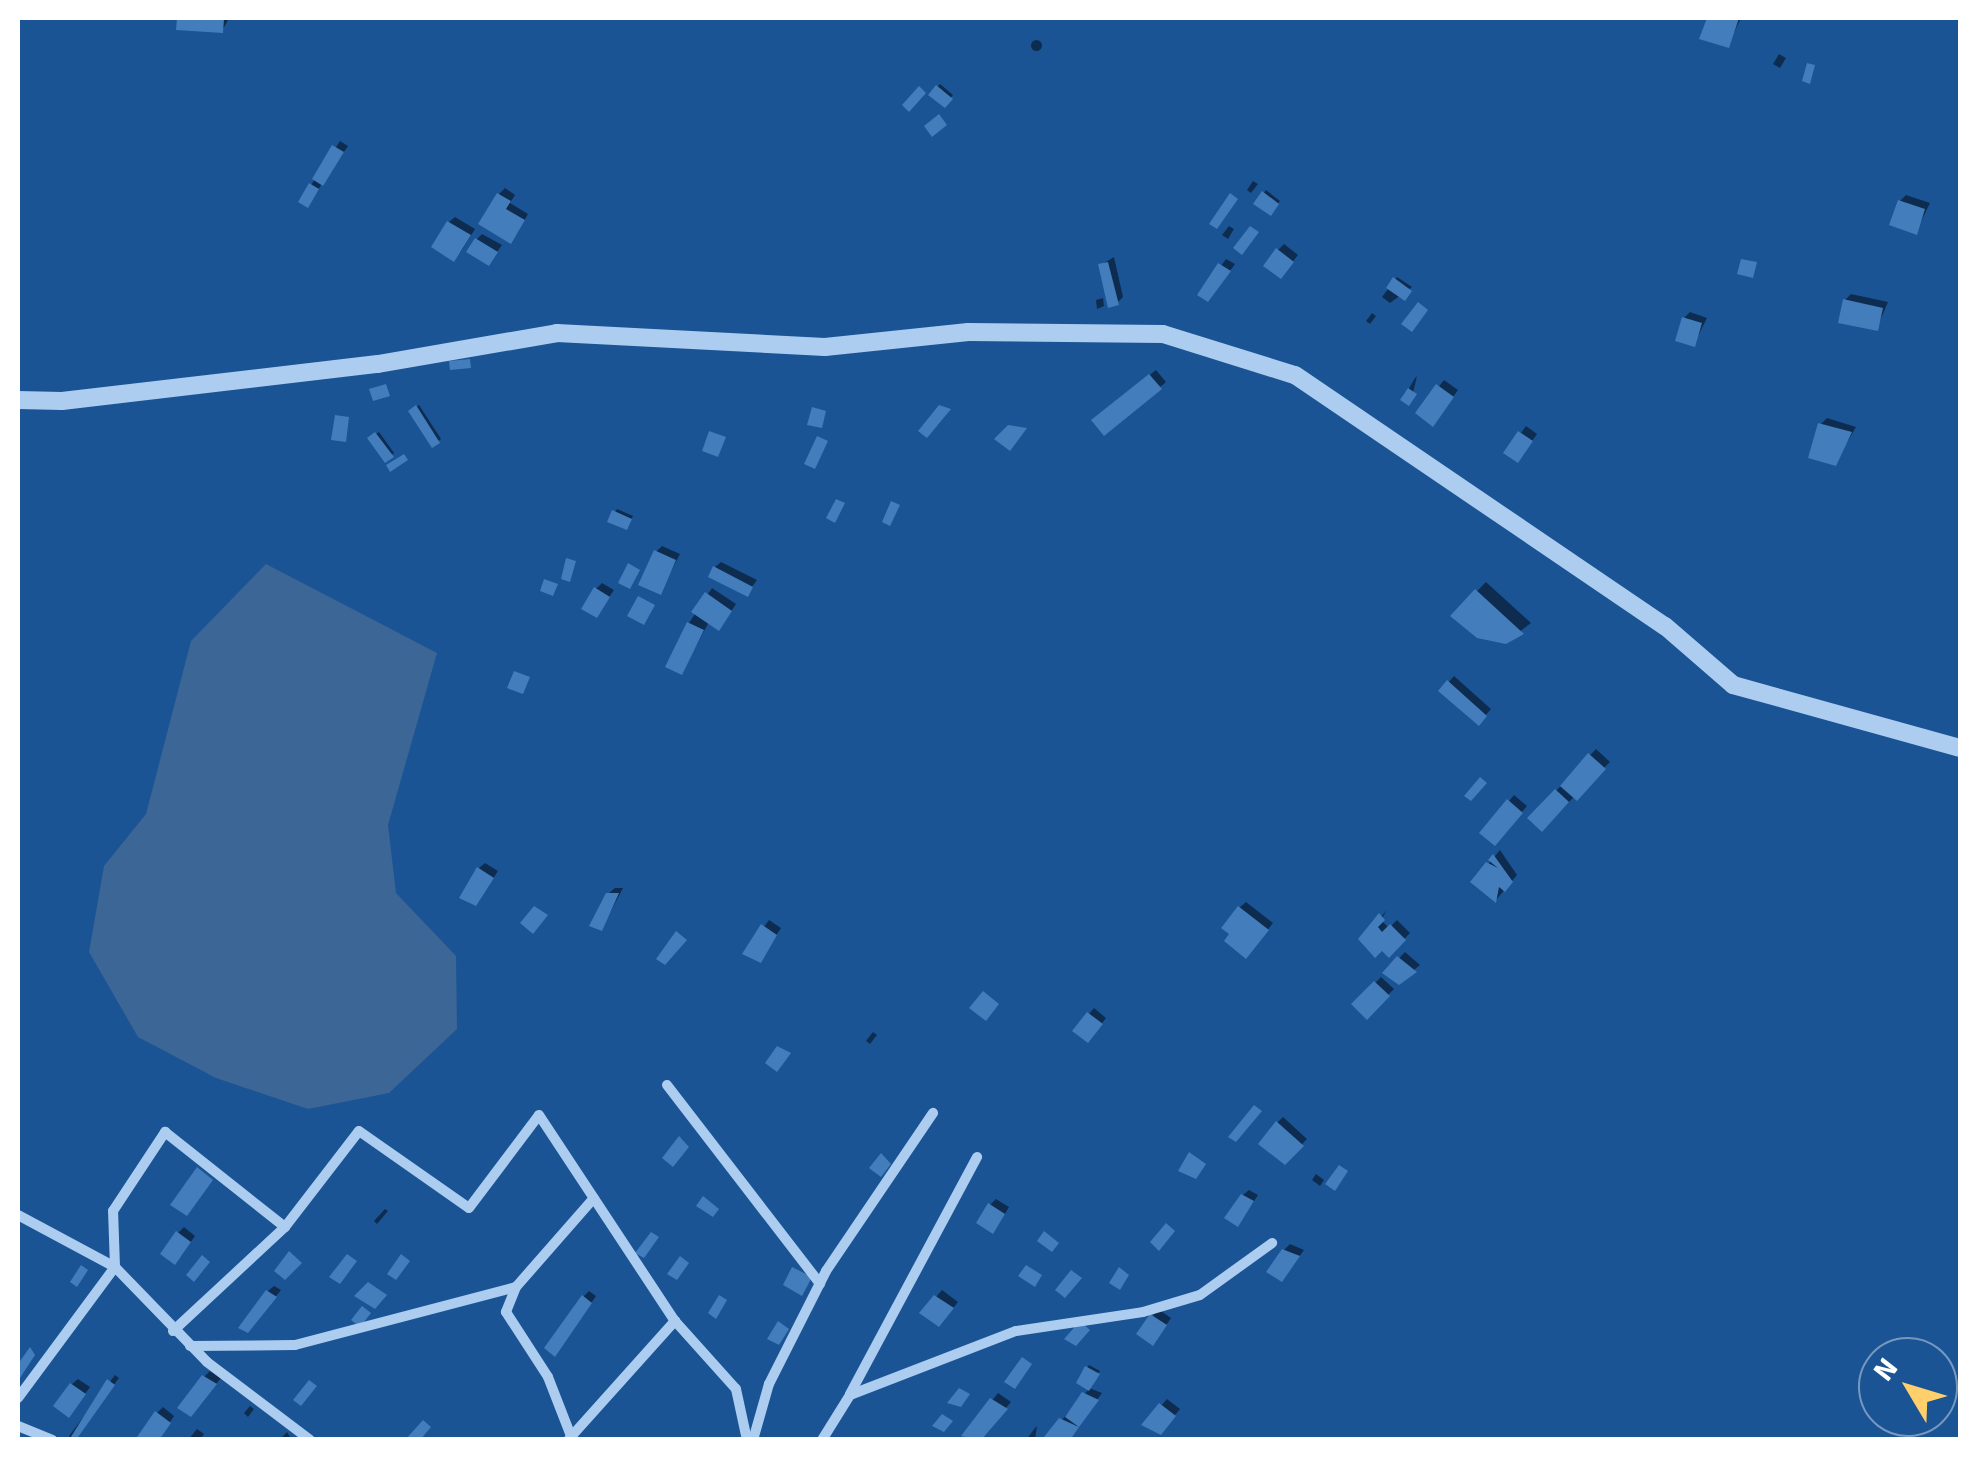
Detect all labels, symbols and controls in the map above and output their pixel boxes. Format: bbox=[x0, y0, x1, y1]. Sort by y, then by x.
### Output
north arrow bbox=[1858, 1337, 1958, 1437]
text: N bbox=[1867, 1352, 1905, 1388]

